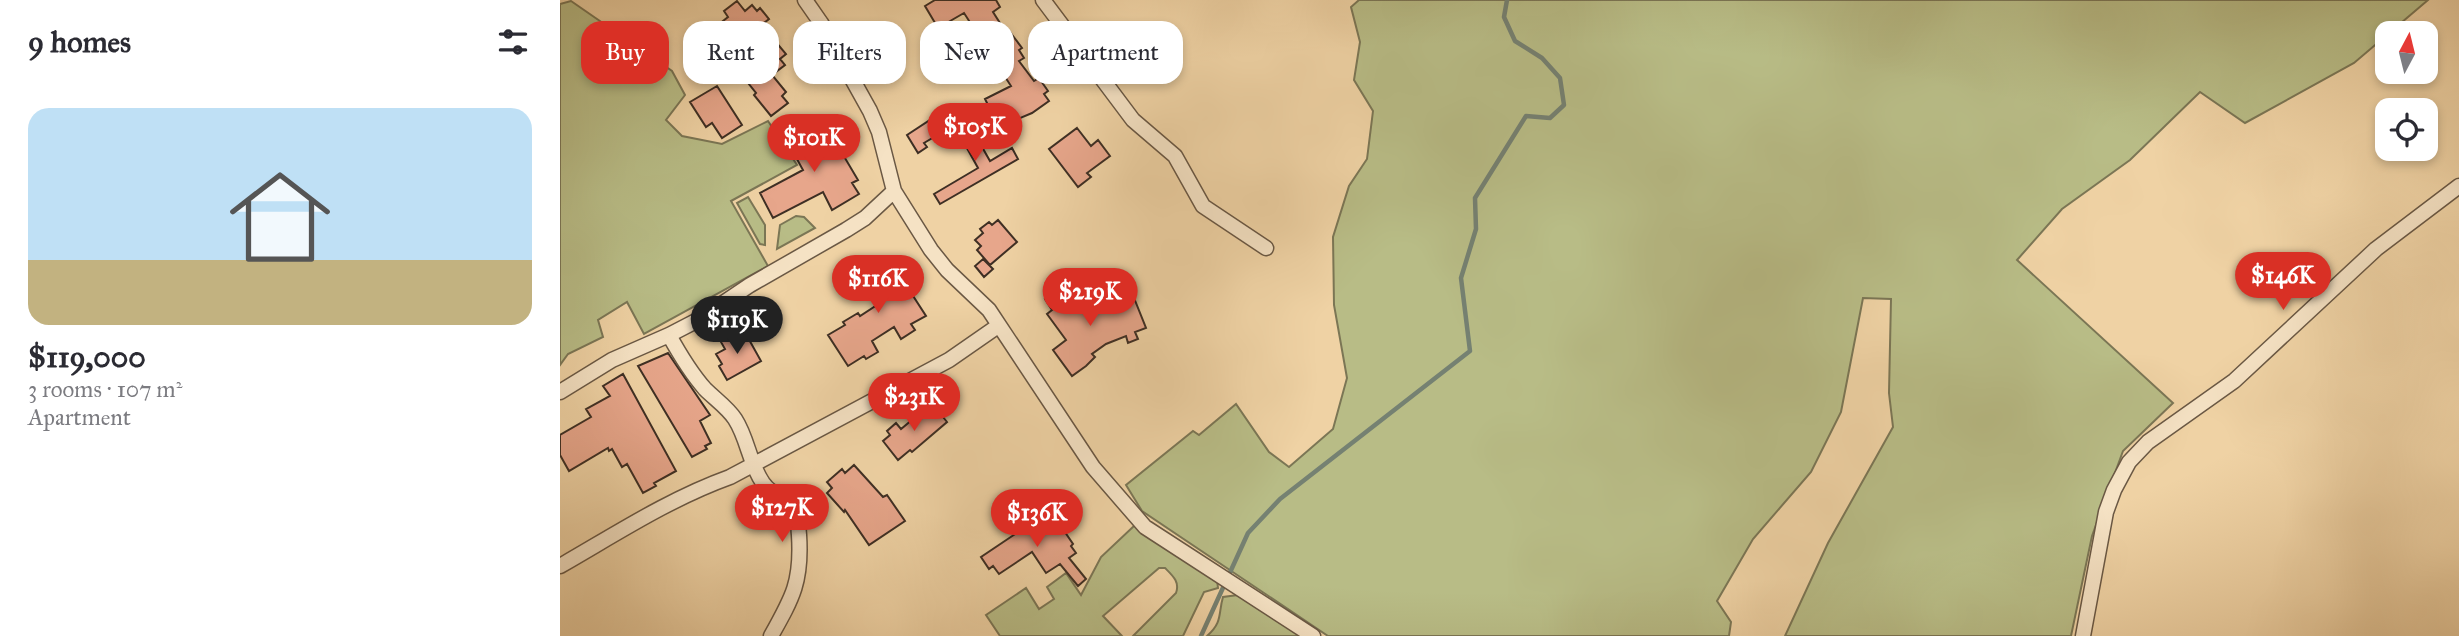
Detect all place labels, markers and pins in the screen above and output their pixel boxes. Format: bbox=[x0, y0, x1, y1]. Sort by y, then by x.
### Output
pin: $105K bbox=[926, 104, 1024, 163]
pin: $101K bbox=[765, 114, 863, 174]
pin: $146K bbox=[2234, 252, 2332, 312]
pin: $116K bbox=[829, 256, 927, 315]
pin: $219K bbox=[1041, 268, 1139, 328]
pin: $119K bbox=[688, 296, 786, 356]
pin: $231K bbox=[865, 374, 963, 433]
pin: $127K bbox=[733, 484, 831, 544]
pin: $136K bbox=[988, 490, 1086, 549]

